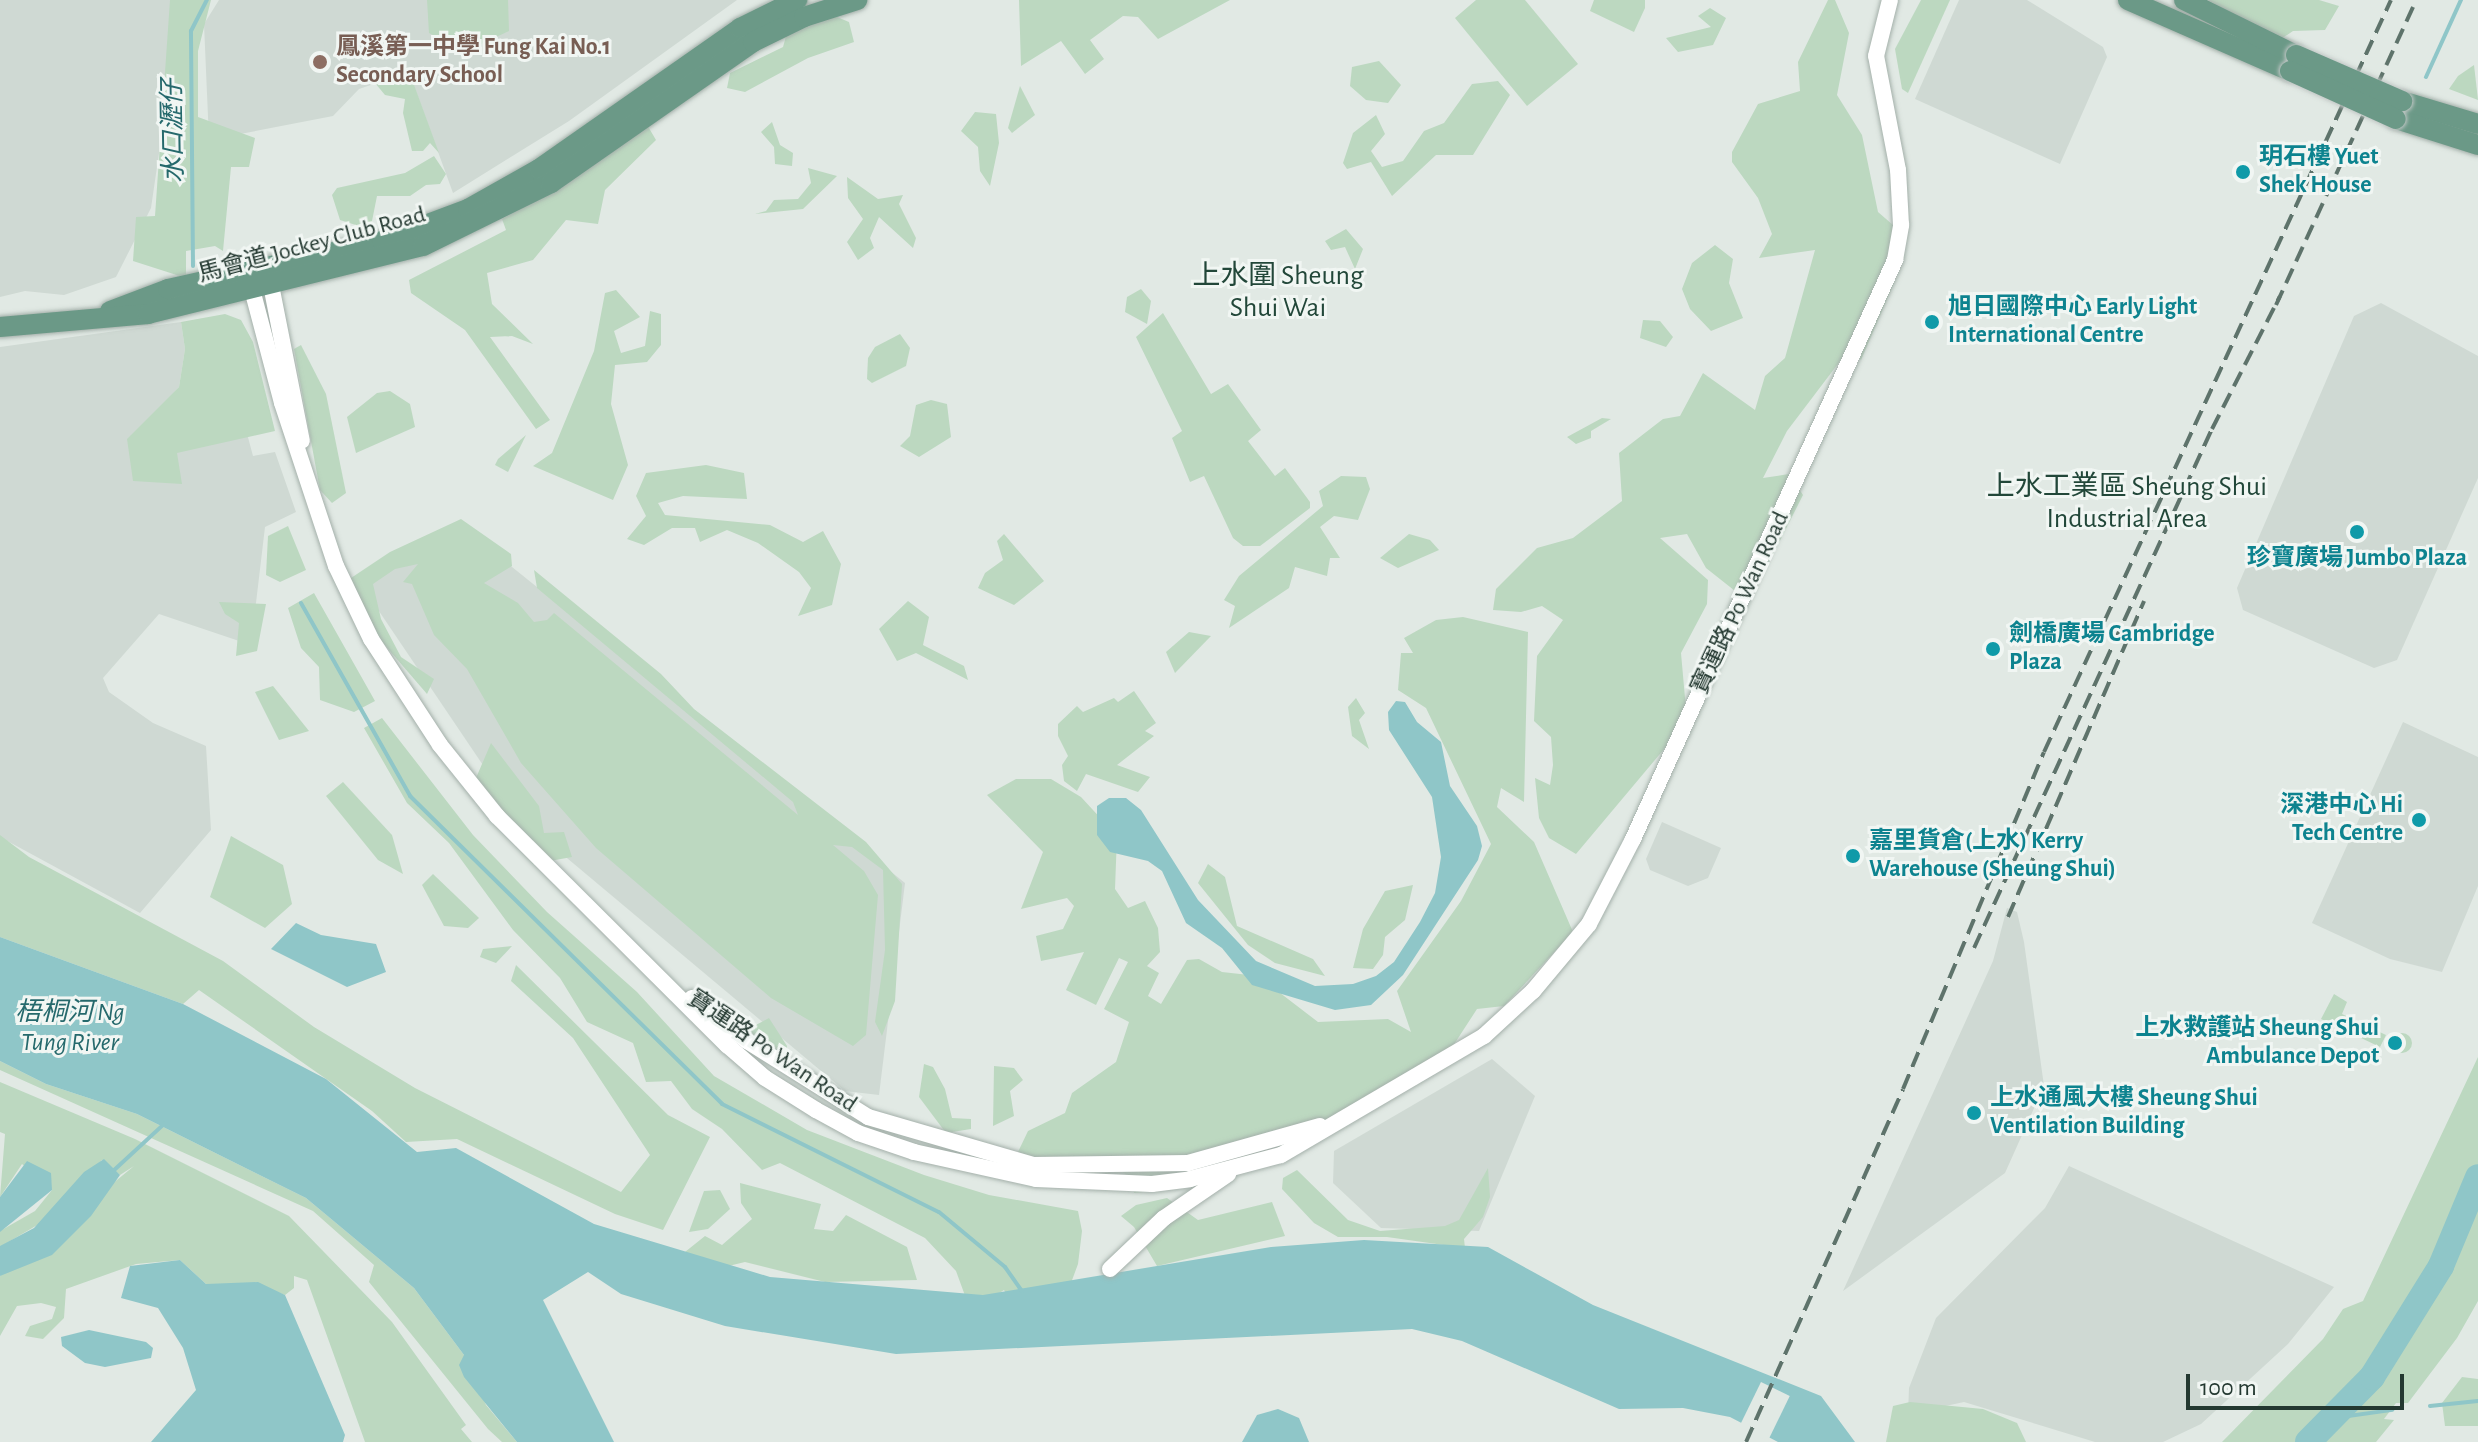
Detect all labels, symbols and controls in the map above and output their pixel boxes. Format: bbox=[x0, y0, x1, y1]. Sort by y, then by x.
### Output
place label: 鳳溪第一中學 Fung Kai No.1 Secondary School bbox=[336, 34, 611, 90]
marker: 鳳溪第一中學 Fung Kai No.1 Secondary School bbox=[311, 53, 329, 71]
water label: 水口瀝仔 bbox=[157, 79, 191, 183]
place label: 玥石樓 Yuet Shek House bbox=[2259, 144, 2378, 200]
marker: 玥石樓 Yuet Shek House bbox=[2234, 163, 2252, 181]
street label: 馬會道 Jockey Club Road bbox=[195, 201, 429, 289]
district label: 上水圍 Sheung Shui Wai bbox=[1192, 259, 1364, 325]
place label: 旭日國際中心 Early Light International Centre bbox=[1948, 294, 2197, 350]
marker: 旭日國際中心 Early Light International Centre bbox=[1923, 313, 1941, 331]
district label: 上水工業區 Sheung Shui Industrial Area bbox=[1987, 470, 2267, 536]
street label: 寶運路 Po Wan Road bbox=[1686, 507, 1796, 699]
marker: 珍寶廣場 Jumbo Plaza bbox=[2348, 523, 2366, 541]
place label: 珍寶廣場 Jumbo Plaza bbox=[2247, 545, 2467, 573]
place label: 劍橋廣場 Cambridge Plaza bbox=[2009, 621, 2215, 677]
marker: 劍橋廣場 Cambridge Plaza bbox=[1984, 640, 2002, 658]
place label: 深港中心 Hi Tech Centre bbox=[2280, 792, 2403, 848]
marker: 深港中心 Hi Tech Centre bbox=[2410, 811, 2428, 829]
place label: 嘉里貨倉(上水) Kerry Warehouse (Sheung Shui) bbox=[1869, 828, 2116, 884]
marker: 嘉里貨倉(上水) Kerry Warehouse (Sheung Shui) bbox=[1844, 847, 1862, 865]
street label: 寶運路 Po Wan Road bbox=[682, 985, 862, 1119]
water label: 梧桐河 Ng Tung River bbox=[15, 997, 125, 1058]
place label: 上水救護站 Sheung Shui Ambulance Depot bbox=[2135, 1015, 2379, 1071]
marker: 上水救護站 Sheung Shui Ambulance Depot bbox=[2386, 1034, 2404, 1052]
place label: 上水通風大樓 Sheung Shui Ventilation Building bbox=[1990, 1085, 2258, 1141]
marker: 上水通風大樓 Sheung Shui Ventilation Building bbox=[1965, 1104, 1983, 1122]
scale bar bbox=[2190, 1358, 2408, 1408]
text: 100 m bbox=[2200, 1376, 2257, 1400]

